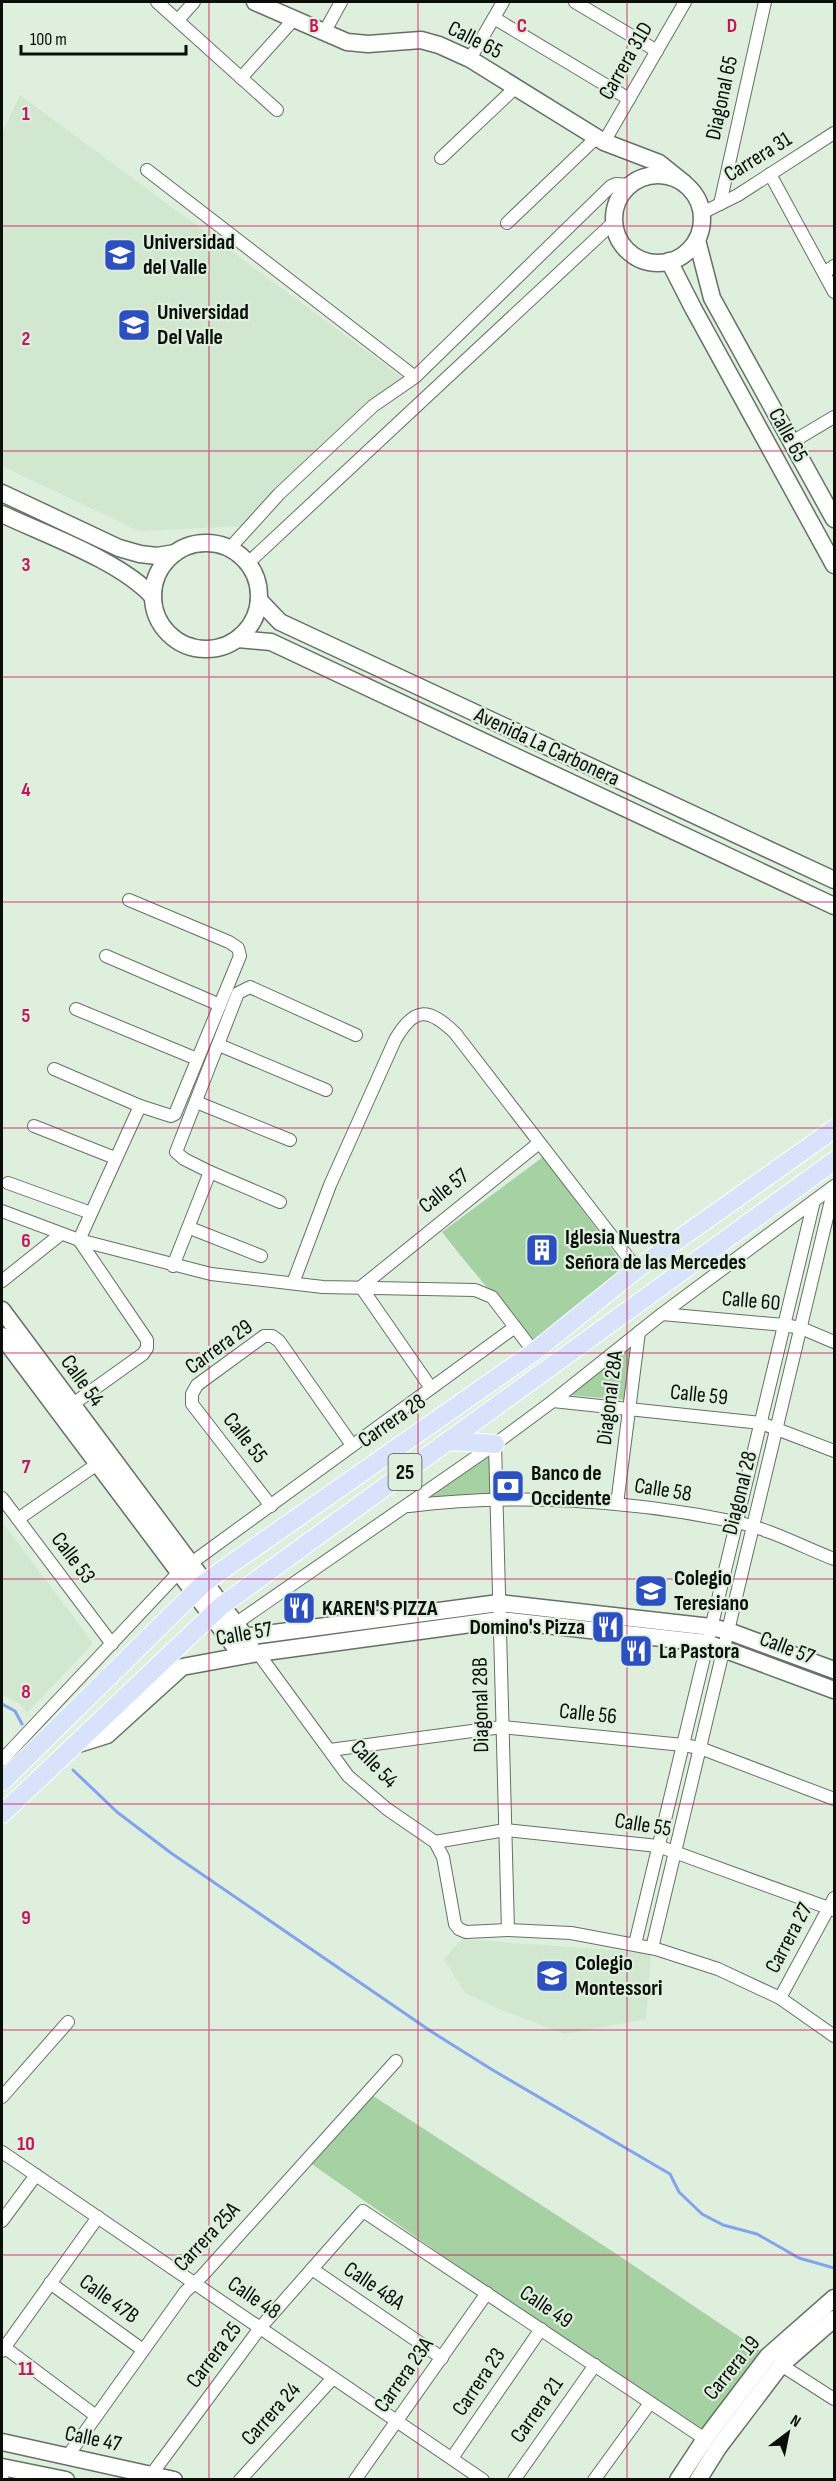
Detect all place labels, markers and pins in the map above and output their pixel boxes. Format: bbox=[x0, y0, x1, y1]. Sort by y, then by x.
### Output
place label: Universidad del Valle bbox=[143, 229, 235, 281]
school or university icon: Universidad del Valle bbox=[102, 237, 138, 273]
place label: Universidad Del Valle bbox=[157, 299, 249, 351]
school or university icon: Universidad Del Valle bbox=[116, 307, 152, 343]
place label: Iglesia Nuestra Señora de las Mercedes bbox=[565, 1224, 746, 1276]
building icon: Iglesia Nuestra Señora de las Mercedes bbox=[524, 1232, 560, 1268]
place label: Banco de Occidente bbox=[531, 1460, 611, 1512]
bank icon: Banco de Occidente bbox=[490, 1468, 526, 1504]
place label: Colegio Teresiano bbox=[674, 1565, 749, 1617]
school or university icon: Colegio Teresiano bbox=[633, 1573, 669, 1609]
restaurant icon: KAREN'S PIZZA bbox=[281, 1590, 317, 1626]
place label: KAREN'S PIZZA bbox=[322, 1595, 438, 1622]
restaurant icon: Domino's Pizza bbox=[590, 1609, 626, 1645]
place label: Domino's Pizza bbox=[469, 1614, 585, 1641]
restaurant icon: La Pastora bbox=[618, 1633, 654, 1669]
place label: La Pastora bbox=[659, 1638, 740, 1665]
place label: Colegio Montessori bbox=[575, 1950, 663, 2002]
school or university icon: Colegio Montessori bbox=[534, 1958, 570, 1994]

